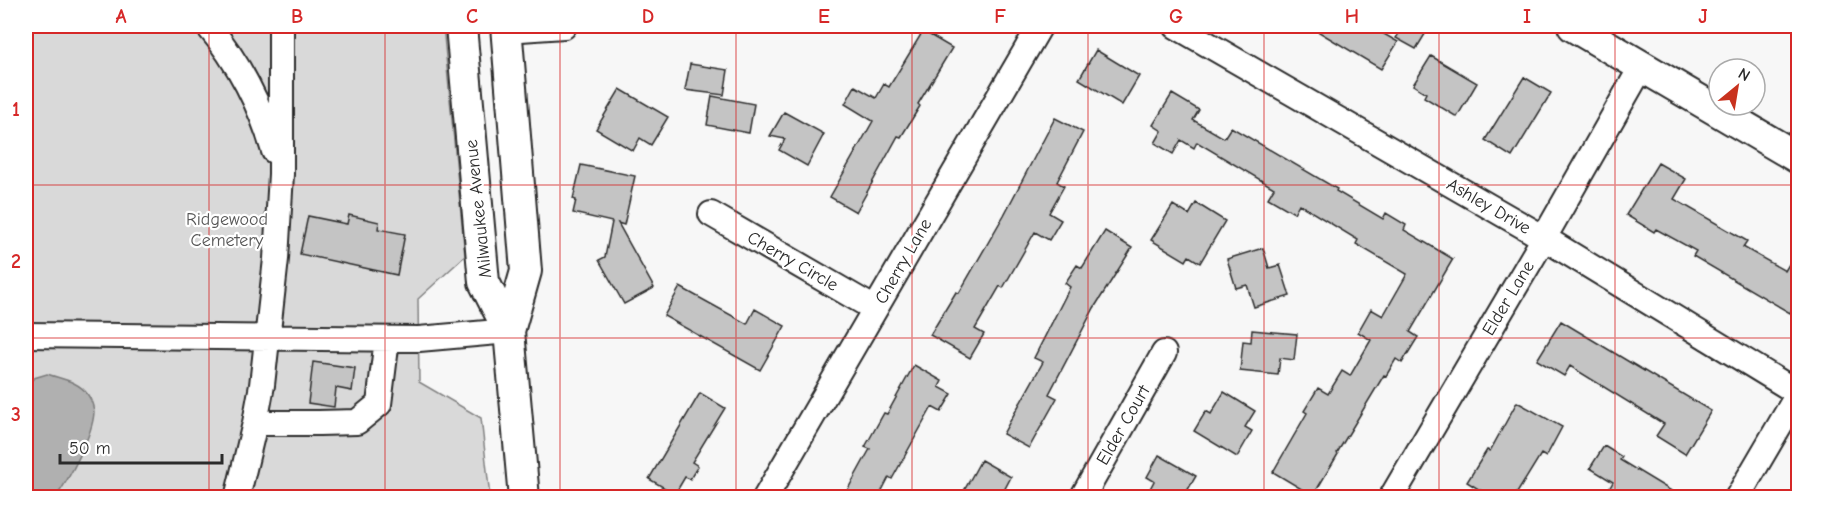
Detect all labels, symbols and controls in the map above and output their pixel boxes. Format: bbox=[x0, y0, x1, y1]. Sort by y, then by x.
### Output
text: A bbox=[115, 5, 127, 28]
text: B bbox=[291, 5, 303, 28]
text: C bbox=[466, 5, 478, 28]
text: D bbox=[642, 5, 654, 28]
text: E bbox=[818, 5, 830, 28]
text: F bbox=[994, 5, 1006, 28]
text: G bbox=[1169, 5, 1183, 28]
text: H bbox=[1345, 5, 1359, 28]
text: I bbox=[1523, 5, 1531, 28]
text: J bbox=[1698, 5, 1708, 28]
north arrow bbox=[1707, 57, 1767, 117]
text: N bbox=[1735, 64, 1753, 85]
text: 1 bbox=[12, 98, 20, 121]
street label: Milwaukee Avenue bbox=[461, 139, 496, 279]
street label: Ashley Drive bbox=[1443, 174, 1534, 239]
park label: Ridgewood Cemetery bbox=[186, 209, 268, 251]
street label: Cherry Lane bbox=[871, 215, 936, 308]
street label: Cherry Circle bbox=[744, 227, 842, 296]
text: 2 bbox=[11, 250, 21, 273]
street label: Elder Lane bbox=[1478, 257, 1539, 339]
street label: Elder Court bbox=[1092, 381, 1155, 469]
text: 3 bbox=[11, 403, 21, 426]
scale bar bbox=[60, 427, 222, 465]
text: 50 m bbox=[69, 438, 111, 459]

